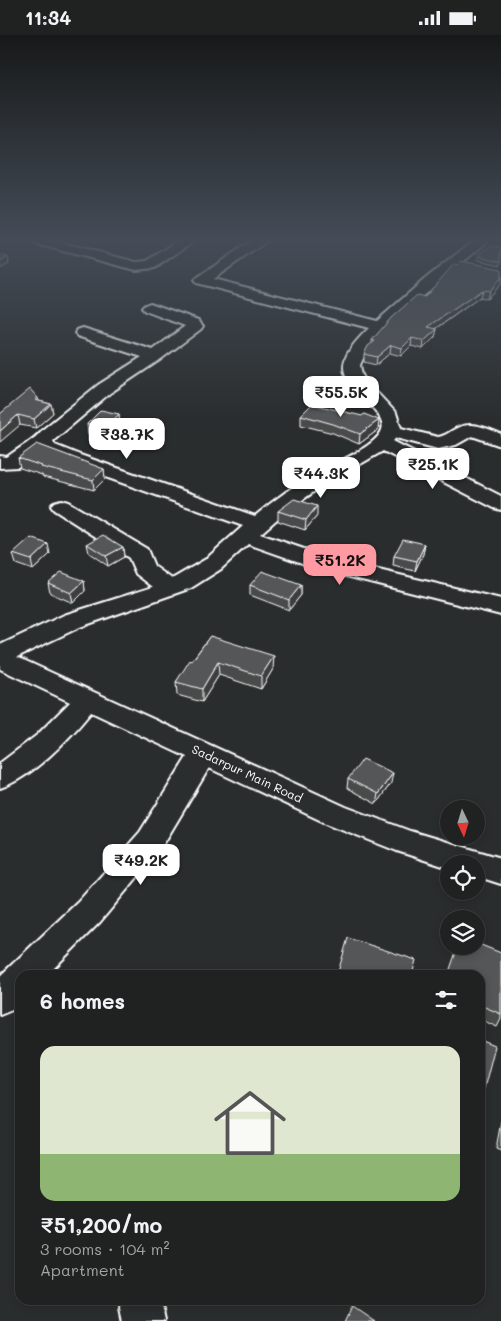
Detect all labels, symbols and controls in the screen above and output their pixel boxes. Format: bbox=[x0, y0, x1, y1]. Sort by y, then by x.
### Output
text: 11:34 bbox=[25, 5, 71, 30]
pin: ₹55.5K bbox=[300, 375, 382, 418]
text: ₹55.5K bbox=[314, 381, 368, 402]
pin: ₹38.7K bbox=[86, 417, 168, 460]
text: ₹38.7K bbox=[100, 423, 154, 444]
pin: ₹25.1K bbox=[392, 447, 474, 490]
text: ₹25.1K bbox=[407, 453, 459, 474]
pin: ₹44.3K bbox=[280, 457, 362, 499]
text: ₹44.3K bbox=[293, 462, 349, 483]
pin: ₹51.2K bbox=[299, 543, 381, 586]
text: ₹51.2K bbox=[314, 549, 366, 570]
street label: Sadarpur Main Road bbox=[190, 740, 306, 806]
north arrow bbox=[440, 800, 485, 845]
map controls bbox=[440, 800, 485, 955]
pin: ₹49.2K bbox=[100, 843, 182, 886]
text: ₹49.2K bbox=[114, 849, 168, 870]
button: locate bbox=[440, 855, 485, 900]
button: layers bbox=[440, 910, 485, 955]
icon: filters bbox=[432, 986, 460, 1014]
text: 6 homes bbox=[40, 987, 125, 1014]
icon: home bbox=[205, 1078, 295, 1168]
text: ₹51,200/mo bbox=[40, 1211, 162, 1238]
text: 3 rooms · 104 m² bbox=[40, 1238, 170, 1259]
text: Apartment bbox=[40, 1259, 125, 1280]

